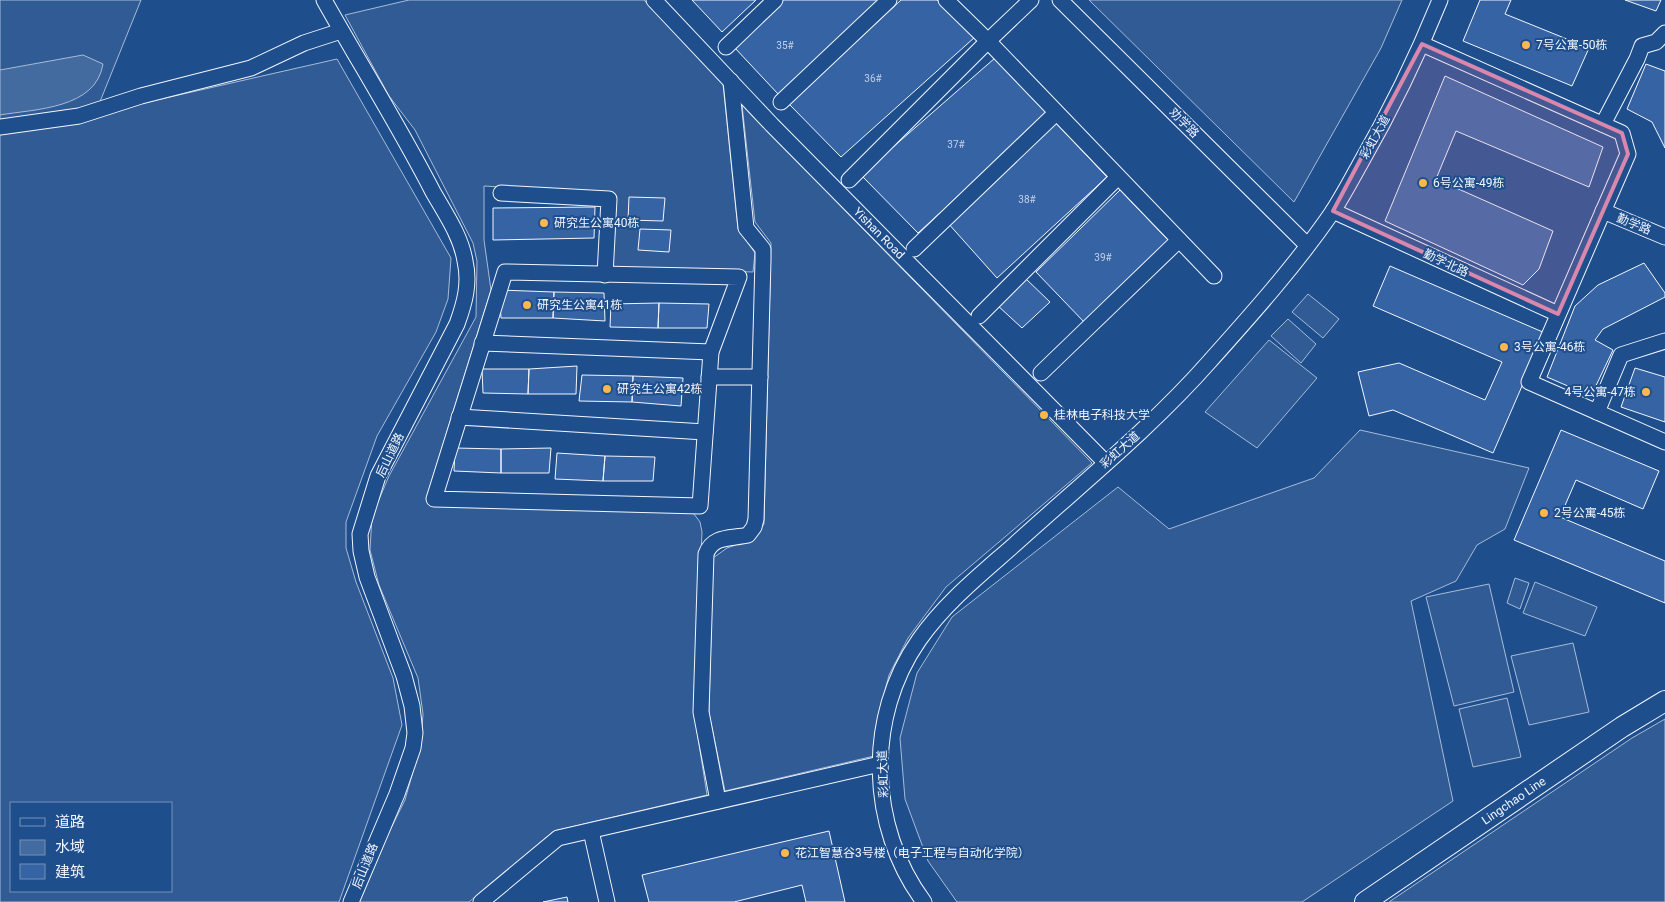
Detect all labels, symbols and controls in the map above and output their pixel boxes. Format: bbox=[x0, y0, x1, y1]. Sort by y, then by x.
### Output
place label: 7号公寓-50栋 bbox=[1536, 38, 1608, 52]
marker: 7号公寓-50栋 bbox=[1520, 39, 1532, 51]
house number: 35# bbox=[776, 40, 795, 51]
house number: 36# bbox=[864, 73, 883, 84]
street label: 劝学路 bbox=[1166, 105, 1202, 141]
street label: 彩虹大道 bbox=[1357, 113, 1393, 161]
house number: 37# bbox=[947, 139, 966, 150]
place label: 6号公寓-49栋 bbox=[1433, 176, 1505, 190]
marker: 6号公寓-49栋 bbox=[1417, 177, 1429, 189]
house number: 38# bbox=[1018, 194, 1037, 205]
street label: Yishan Road bbox=[850, 205, 907, 262]
street label: 勤学路 bbox=[1615, 211, 1653, 237]
place label: 研究生公寓40栋 bbox=[554, 216, 640, 230]
marker: 研究生公寓40栋 bbox=[538, 217, 550, 229]
street label: 勤学北路 bbox=[1421, 247, 1471, 279]
house number: 39# bbox=[1094, 252, 1113, 263]
place label: 研究生公寓41栋 bbox=[537, 298, 623, 312]
marker: 研究生公寓41栋 bbox=[521, 299, 533, 311]
place label: 3号公寓-46栋 bbox=[1514, 340, 1586, 354]
marker: 3号公寓-46栋 bbox=[1498, 341, 1510, 353]
place label: 研究生公寓42栋 bbox=[617, 382, 703, 396]
marker: 研究生公寓42栋 bbox=[601, 383, 613, 395]
place label: 4号公寓-47栋 bbox=[1564, 385, 1636, 399]
marker: 4号公寓-47栋 bbox=[1640, 386, 1652, 398]
place label: 桂林电子科技大学 bbox=[1054, 408, 1150, 422]
marker: 桂林电子科技大学 bbox=[1038, 409, 1050, 421]
street label: 彩虹大道 bbox=[1097, 429, 1143, 471]
street label: 后山道路 bbox=[373, 430, 407, 480]
place label: 2号公寓-45栋 bbox=[1554, 506, 1626, 520]
marker: 2号公寓-45栋 bbox=[1538, 507, 1550, 519]
street label: 彩虹大道 bbox=[875, 750, 891, 798]
street label: Lingchao Line bbox=[1479, 774, 1548, 827]
legend bbox=[10, 802, 172, 892]
text: 道路 bbox=[55, 813, 85, 831]
text: 水域 bbox=[55, 838, 85, 856]
street label: 后山道路 bbox=[350, 841, 380, 891]
place label: 花江智慧谷3号楼（电子工程与自动化学院） bbox=[795, 846, 1030, 860]
marker: 花江智慧谷3号楼（电子工程与自动化学院） bbox=[779, 847, 791, 859]
text: 建筑 bbox=[55, 863, 85, 881]

